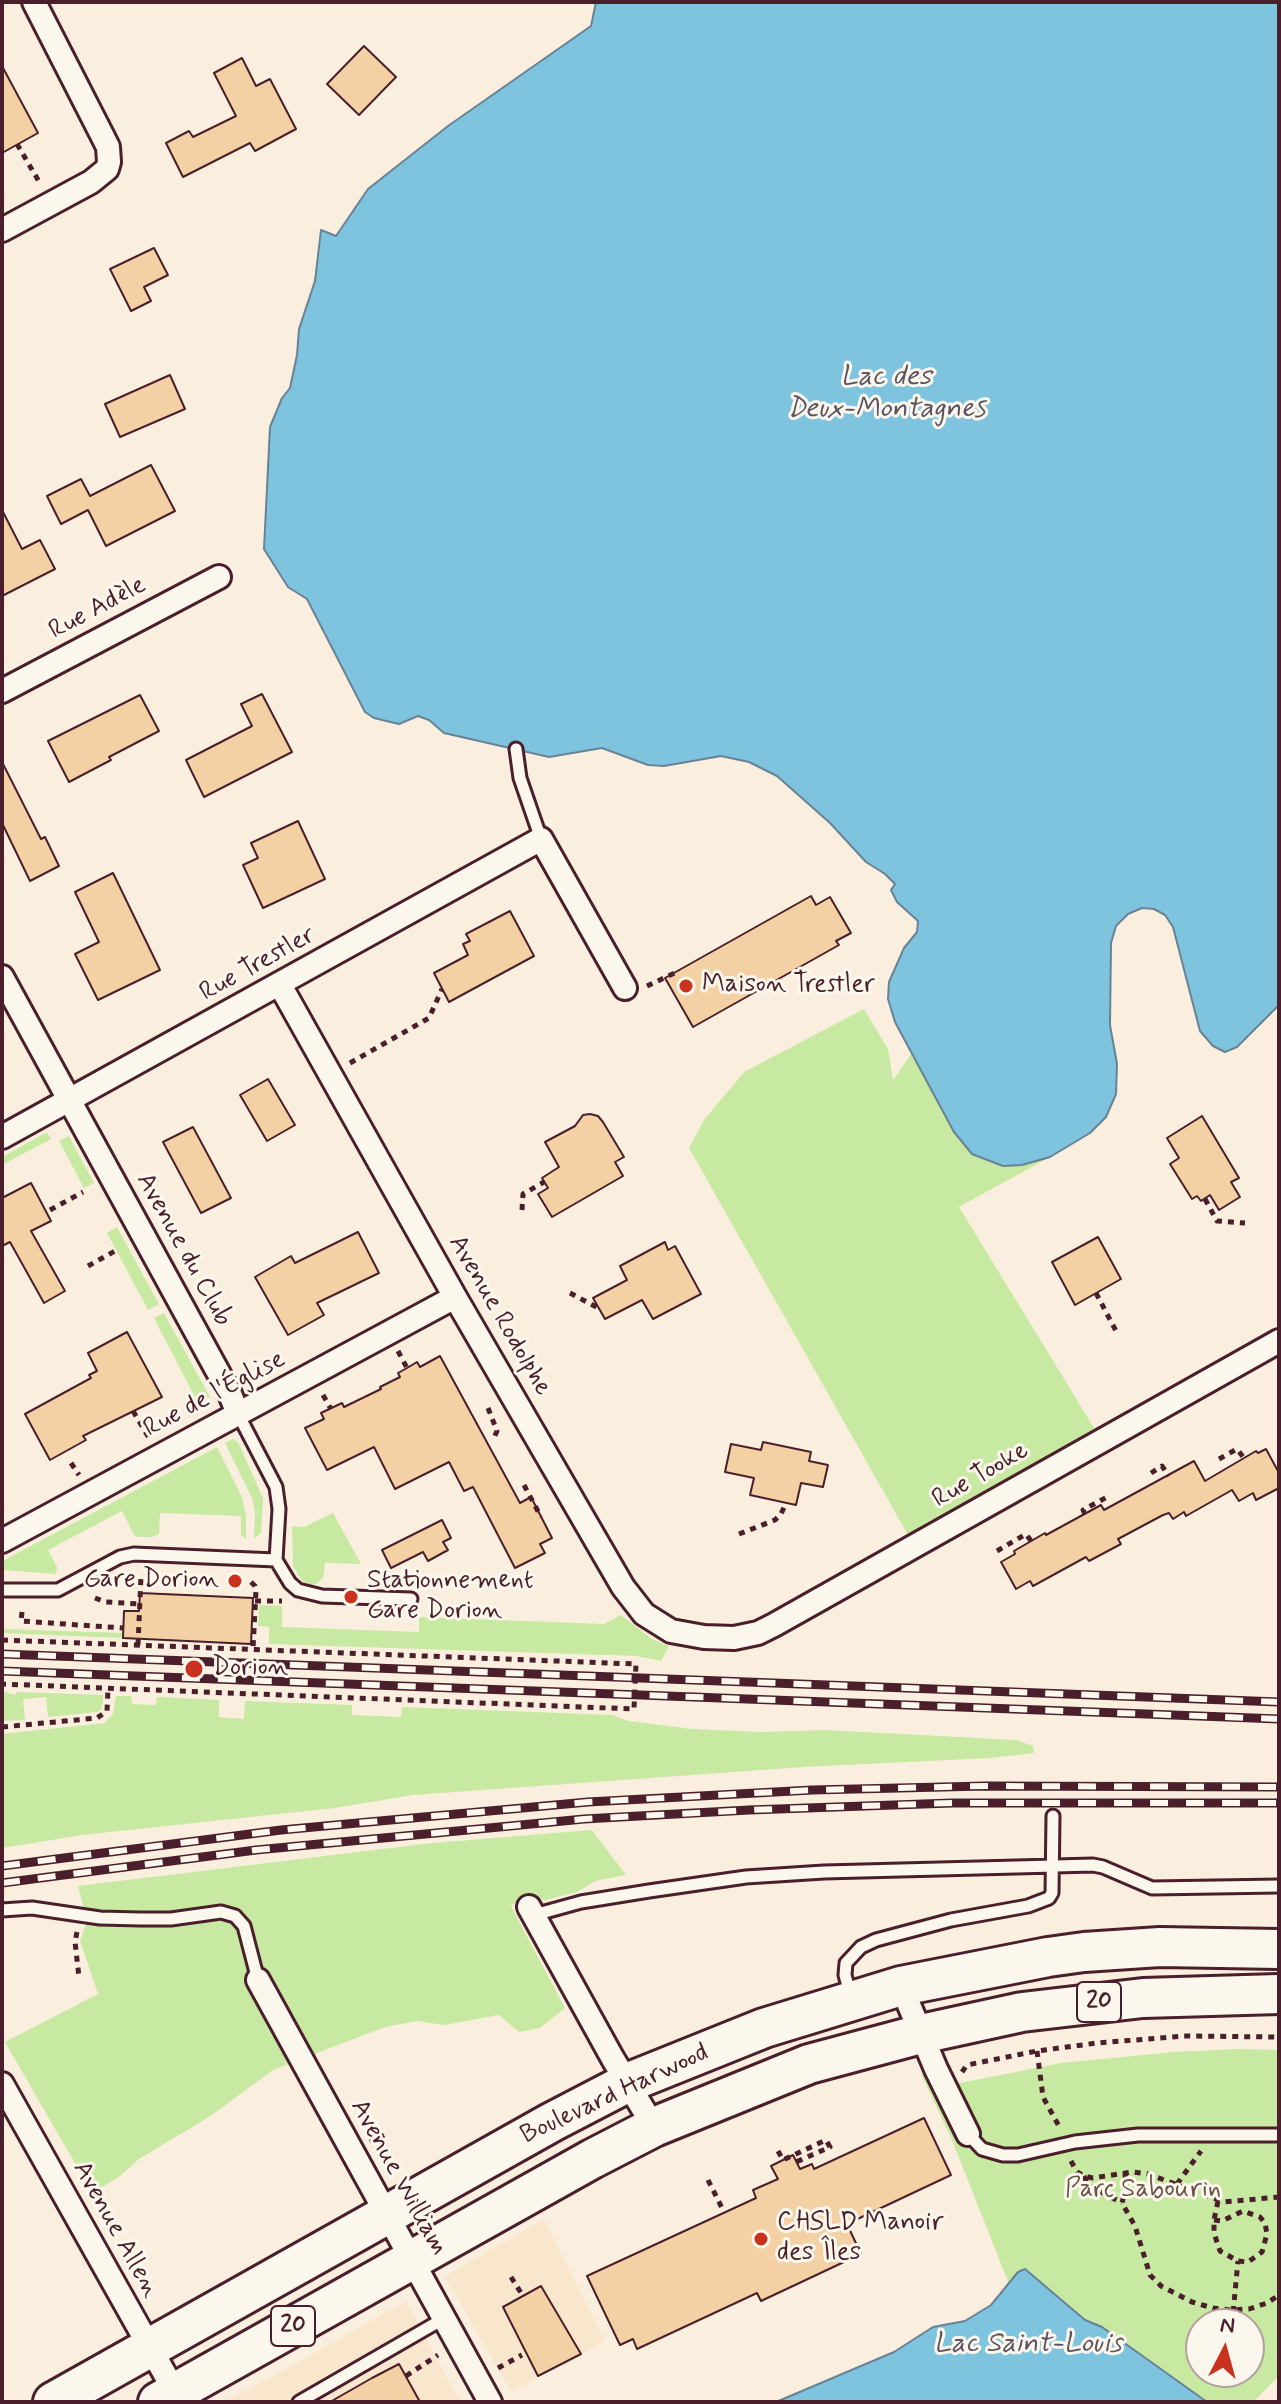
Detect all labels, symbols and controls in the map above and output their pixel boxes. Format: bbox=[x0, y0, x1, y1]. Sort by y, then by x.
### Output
water label: Lac des Deux-Montagnes bbox=[787, 361, 985, 427]
street label: Rue Adèle bbox=[44, 570, 152, 648]
street label: Rue Trestler bbox=[195, 921, 321, 1009]
place label: Maison Trestler bbox=[702, 970, 875, 1002]
marker: Maison Trestler bbox=[677, 977, 695, 995]
street label: Avenue du Club bbox=[128, 1168, 238, 1332]
street label: Avenue Rodolphe bbox=[441, 1230, 557, 1402]
street label: Rue de l'Église bbox=[139, 1345, 291, 1445]
street label: Rue Tooke bbox=[927, 1436, 1035, 1516]
place label: Gare Dorion bbox=[84, 1565, 219, 1597]
place label: Stationnement Gare Dorion bbox=[367, 1566, 534, 1628]
marker: Gare Dorion bbox=[226, 1572, 244, 1590]
marker: Stationnement Gare Dorion bbox=[342, 1588, 360, 1606]
place label: Dorion bbox=[212, 1653, 288, 1685]
marker: Dorion bbox=[183, 1658, 205, 1680]
road number: 20 bbox=[1077, 1982, 1121, 2022]
street label: Boulevard Harwood bbox=[516, 2038, 714, 2152]
street label: Avenue William bbox=[342, 2095, 454, 2261]
street label: Avenue Allen bbox=[65, 2156, 165, 2304]
park label: Parc Sabourin bbox=[1065, 2175, 1221, 2207]
place label: CHSLD Manoir des Îles bbox=[777, 2208, 944, 2270]
marker: CHSLD Manoir des Îles bbox=[752, 2230, 770, 2248]
road number: 20 bbox=[271, 2306, 315, 2346]
north arrow bbox=[1185, 2308, 1265, 2388]
text: N bbox=[1219, 2311, 1236, 2341]
water label: Lac Saint-Louis bbox=[934, 2328, 1122, 2362]

